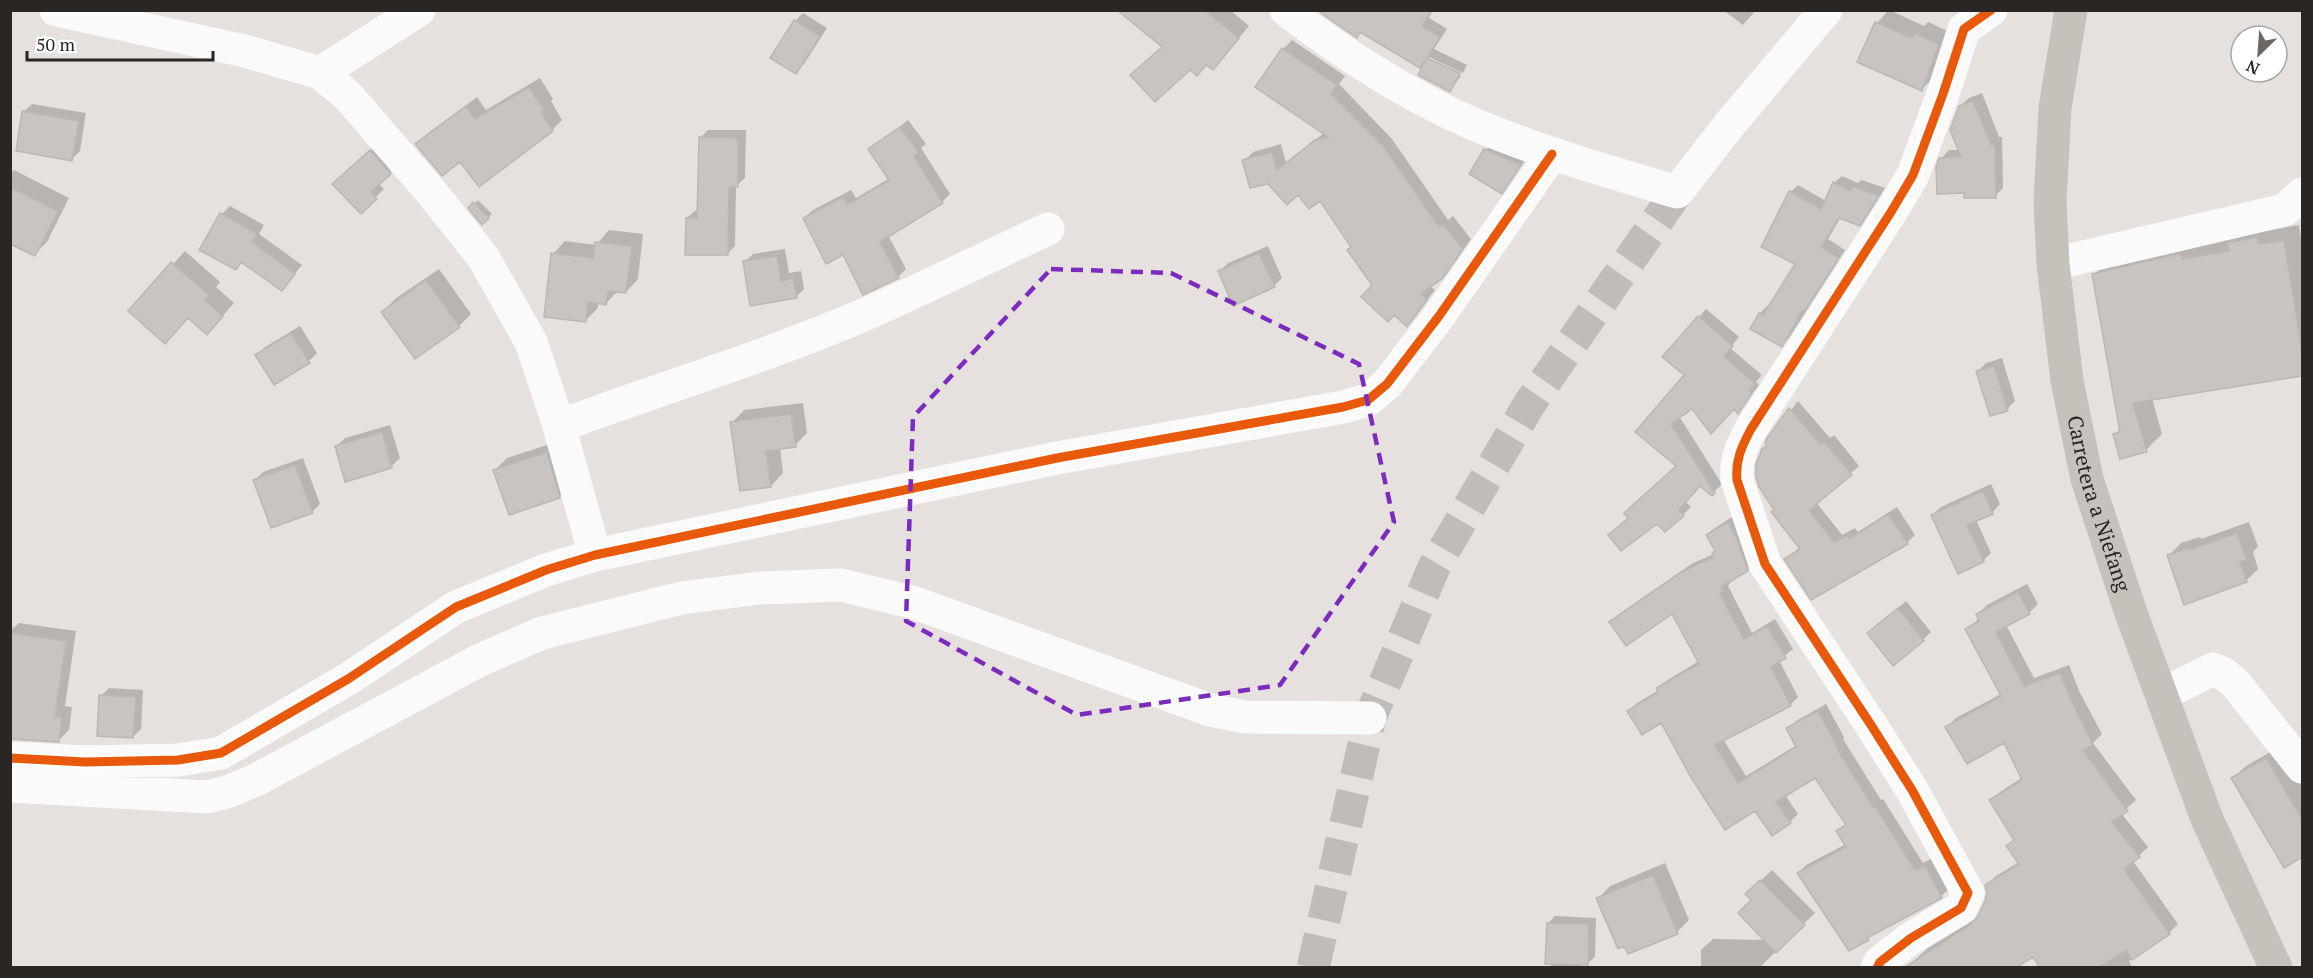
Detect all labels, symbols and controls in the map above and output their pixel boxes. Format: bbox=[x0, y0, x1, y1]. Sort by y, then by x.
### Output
scale bar bbox=[27, 24, 213, 62]
north arrow bbox=[2229, 24, 2289, 84]
text: 50 m bbox=[36, 32, 76, 56]
text: N bbox=[2243, 55, 2263, 80]
street label: Carretera a Niefang bbox=[2061, 413, 2138, 596]

